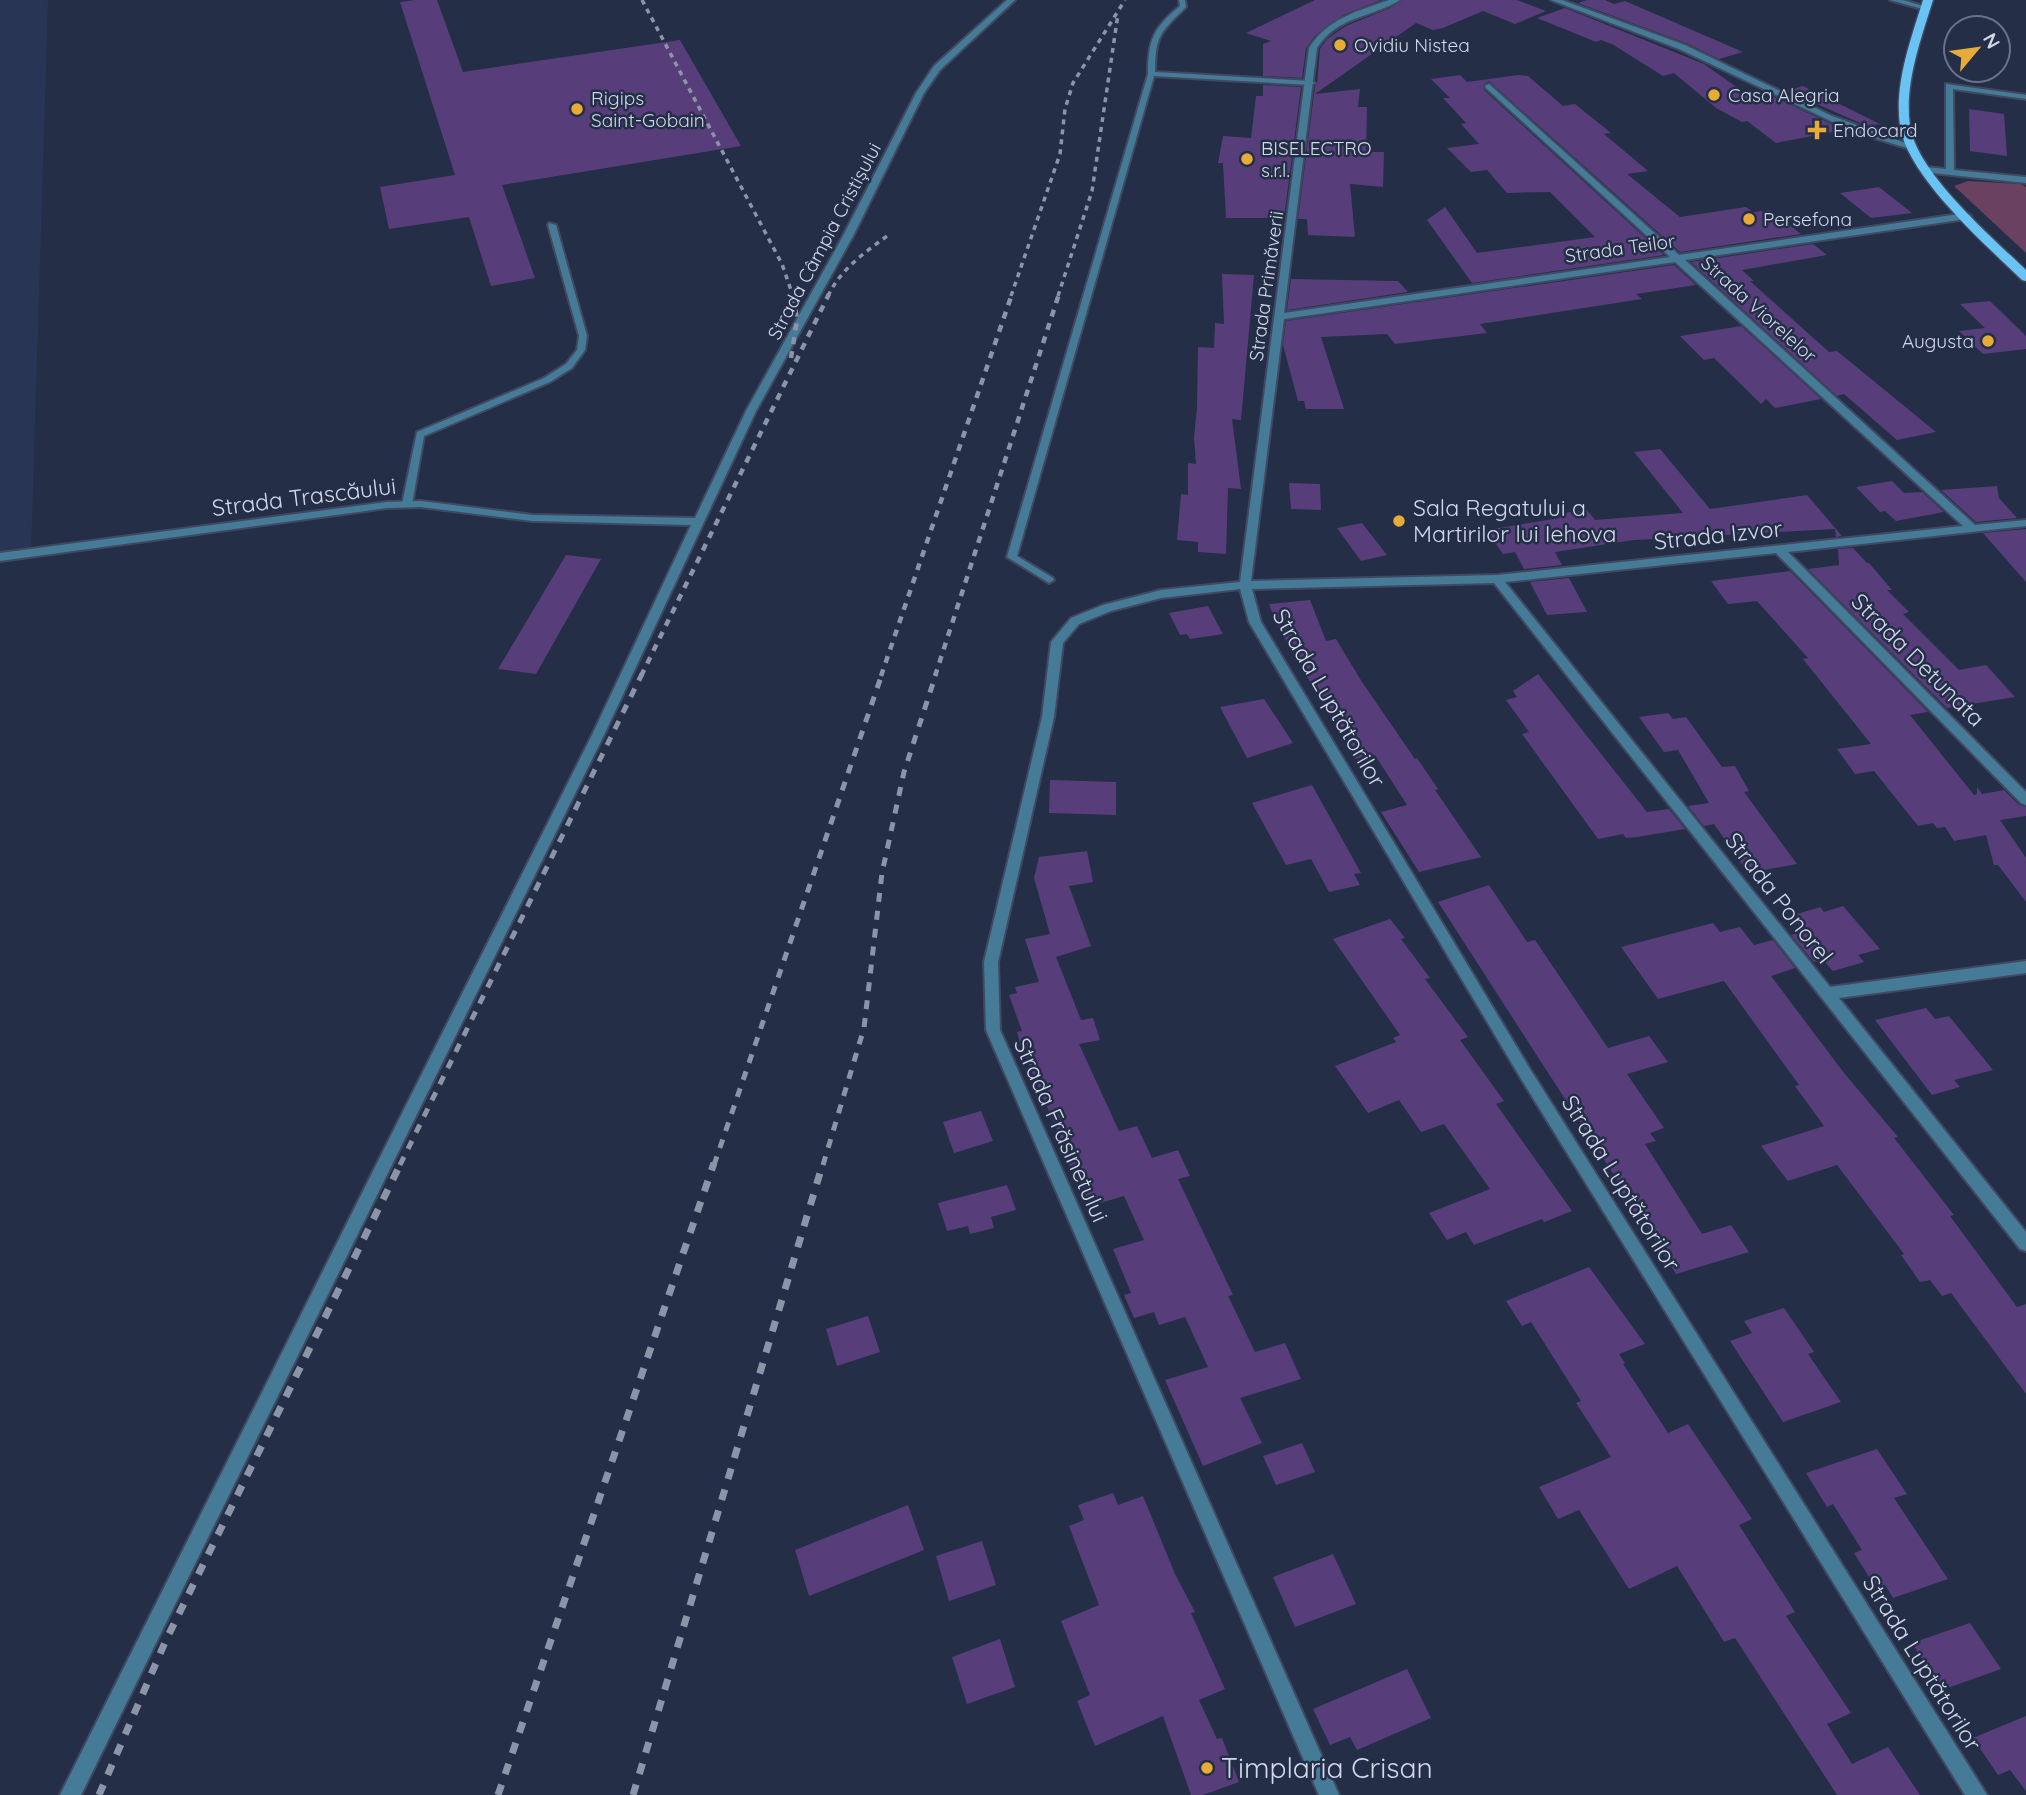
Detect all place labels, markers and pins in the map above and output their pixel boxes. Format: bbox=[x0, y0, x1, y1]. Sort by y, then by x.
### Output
place label: Ovidiu Nistea bbox=[1354, 33, 1470, 57]
marker: Ovidiu Nistea bbox=[1332, 37, 1348, 53]
place label: Casa Alegria bbox=[1728, 83, 1840, 107]
place label: Rigips Saint-Gobain bbox=[591, 86, 705, 132]
marker: Casa Alegria bbox=[1706, 87, 1722, 103]
marker: Rigips Saint-Gobain bbox=[569, 101, 585, 117]
place label: Endocard bbox=[1833, 118, 1918, 142]
marker: Endocard bbox=[1807, 120, 1827, 140]
place label: BISELECTRO s.r.l. bbox=[1261, 136, 1371, 182]
marker: BISELECTRO s.r.l. bbox=[1239, 151, 1255, 167]
place label: Persefona bbox=[1763, 207, 1852, 231]
marker: Persefona bbox=[1741, 211, 1757, 227]
place label: Augusta bbox=[1902, 329, 1974, 353]
marker: Augusta bbox=[1980, 333, 1996, 349]
place label: Sala Regatului a Martirilor lui Iehova bbox=[1413, 493, 1617, 548]
marker: Sala Regatului a Martirilor lui Iehova bbox=[1391, 513, 1407, 529]
place label: Timplaria Crisan bbox=[1221, 1750, 1433, 1785]
marker: Timplaria Crisan bbox=[1199, 1760, 1215, 1776]

